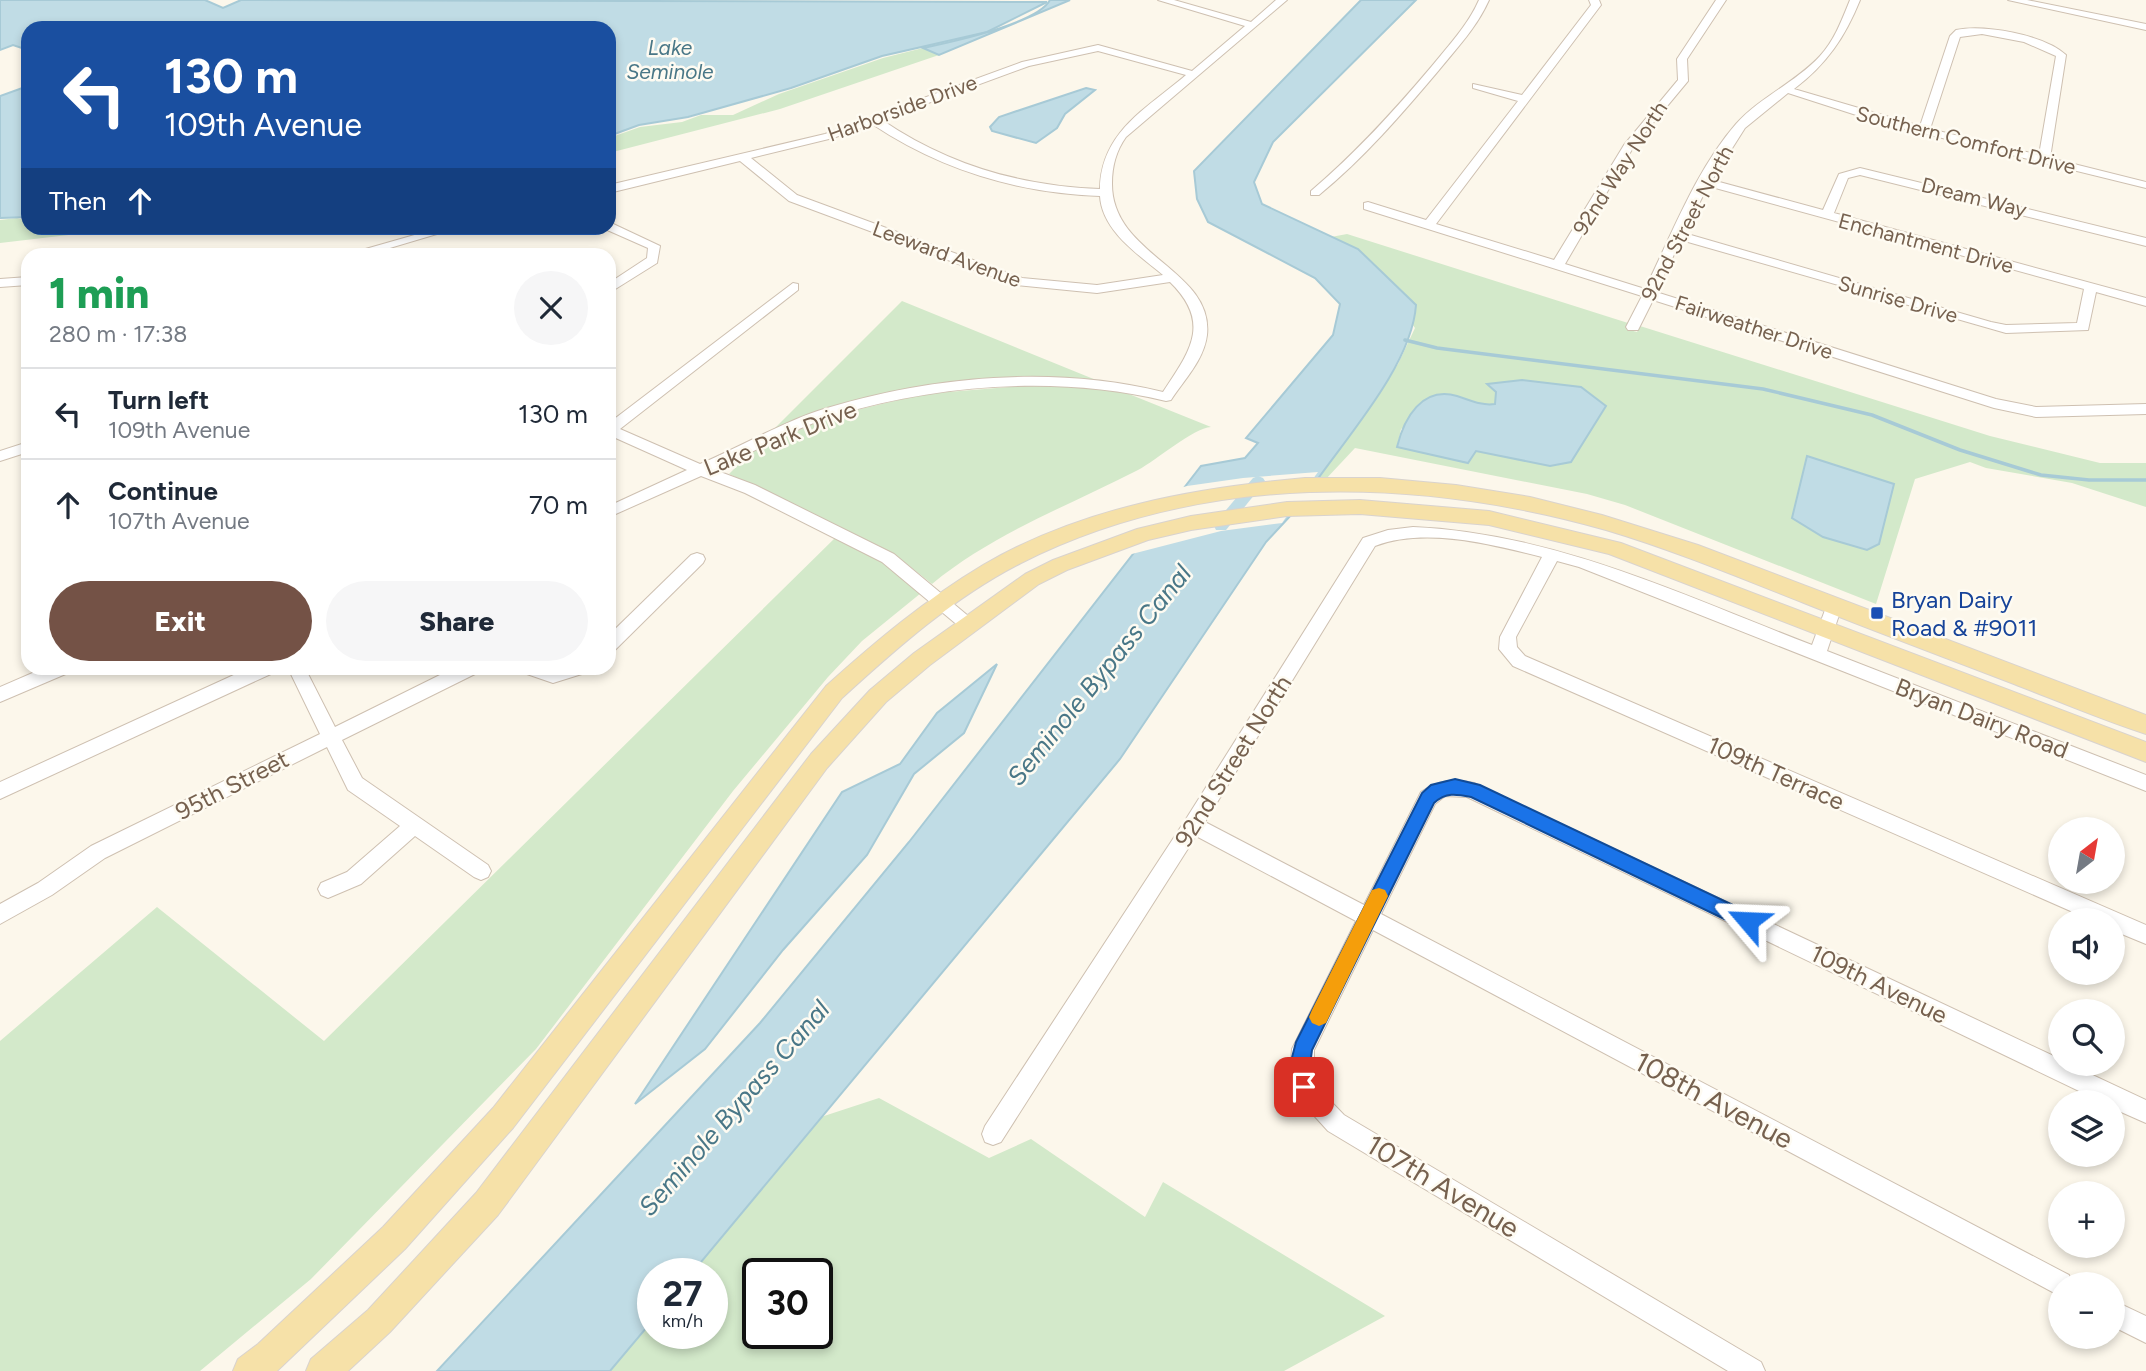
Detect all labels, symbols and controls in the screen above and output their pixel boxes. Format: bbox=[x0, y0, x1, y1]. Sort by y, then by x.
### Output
water label: Lake Seminole bbox=[626, 35, 714, 84]
text: 130 m bbox=[164, 46, 298, 105]
icon: left bbox=[49, 49, 140, 140]
street label: Harborside Drive bbox=[824, 69, 980, 147]
street label: 92nd Way North bbox=[1568, 97, 1672, 239]
street label: Southern Comfort Drive bbox=[1853, 101, 2079, 179]
text: 109th Avenue bbox=[164, 106, 362, 144]
street label: 92nd Street North bbox=[1636, 141, 1738, 305]
street label: Dream Way bbox=[1919, 172, 2029, 222]
icon: ahead bbox=[121, 182, 159, 220]
text: Then bbox=[49, 185, 107, 217]
street label: Enchantment Drive bbox=[1836, 208, 2016, 278]
street label: Leeward Avenue bbox=[869, 216, 1025, 292]
text: 1 min bbox=[49, 268, 149, 319]
street label: Sunrise Drive bbox=[1835, 270, 1961, 328]
button: close bbox=[514, 271, 588, 345]
street label: Fairweather Drive bbox=[1672, 290, 1836, 364]
text: 280 m · 17:38 bbox=[49, 320, 187, 348]
text: Turn left bbox=[108, 384, 209, 416]
street label: Lake Park Drive bbox=[699, 394, 861, 482]
icon: left bbox=[49, 395, 87, 433]
text: 130 m bbox=[518, 398, 588, 430]
text: 109th Avenue bbox=[108, 416, 250, 444]
text: Continue bbox=[108, 475, 218, 507]
icon: ahead bbox=[49, 486, 87, 524]
text: 70 m bbox=[529, 489, 588, 521]
text: 107th Avenue bbox=[108, 507, 250, 535]
water label: Seminole Bypass Canal bbox=[1000, 558, 1198, 792]
button: Exit bbox=[49, 581, 312, 661]
button: Share bbox=[326, 581, 588, 661]
place label: Bryan Dairy Road & #9011 bbox=[1891, 585, 2037, 642]
marker: Bryan Dairy Road & #9011 bbox=[1869, 605, 1885, 621]
street label: 92nd Street North bbox=[1169, 670, 1297, 852]
street label: Bryan Dairy Road bbox=[1891, 672, 2073, 764]
street label: 109th Terrace bbox=[1703, 730, 1849, 816]
street label: 95th Street bbox=[171, 744, 293, 826]
north arrow bbox=[2048, 817, 2124, 894]
map controls bbox=[2048, 817, 2125, 1349]
position arrow bbox=[1711, 884, 1785, 958]
button: sound bbox=[2048, 908, 2125, 985]
street label: 109th Avenue bbox=[1806, 938, 1952, 1030]
water label: Seminole Bypass Canal bbox=[632, 994, 836, 1222]
button: search bbox=[2048, 999, 2125, 1076]
street label: 108th Avenue bbox=[1629, 1044, 1799, 1156]
pin bbox=[1274, 1057, 1334, 1117]
icon: arrive bbox=[1285, 1068, 1323, 1106]
button: layers bbox=[2048, 1090, 2125, 1167]
street label: 107th Avenue bbox=[1360, 1127, 1526, 1245]
button: + bbox=[2048, 1181, 2125, 1258]
speed limit sign: 30 bbox=[742, 1258, 833, 1349]
button: − bbox=[2048, 1272, 2125, 1349]
text: 27 bbox=[663, 1273, 702, 1315]
text: km/h bbox=[662, 1310, 703, 1332]

